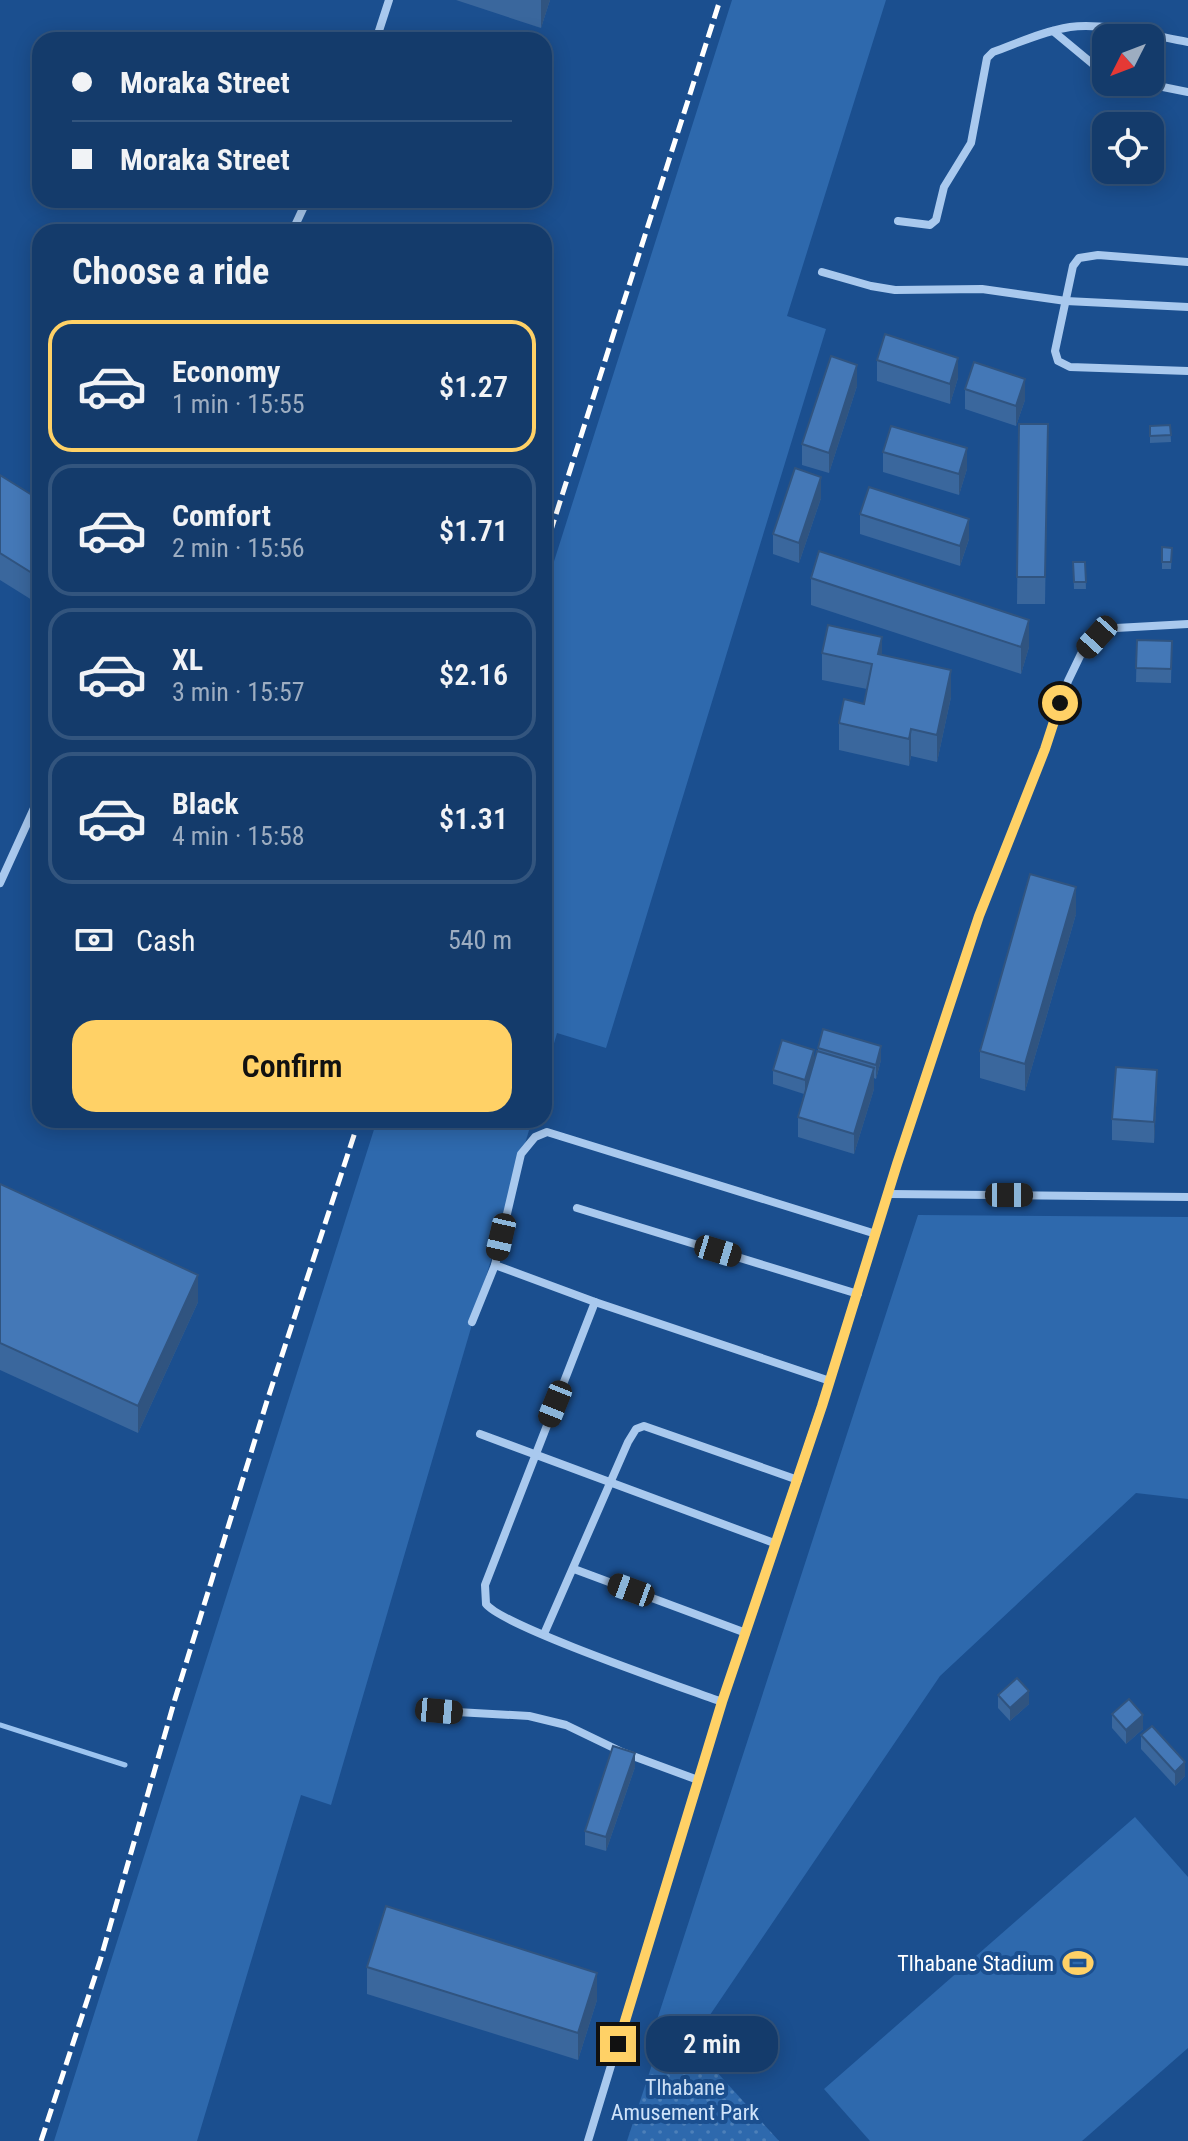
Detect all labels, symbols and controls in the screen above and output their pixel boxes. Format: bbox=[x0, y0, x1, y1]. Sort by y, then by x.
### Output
north arrow bbox=[1092, 24, 1164, 96]
map controls bbox=[1092, 24, 1164, 184]
text: Moraka Street bbox=[120, 65, 290, 100]
button: locate bbox=[1092, 112, 1164, 184]
text: Moraka Street bbox=[120, 142, 290, 177]
text: Choose a ride bbox=[72, 251, 269, 293]
icon: car bbox=[76, 350, 148, 422]
text: Economy bbox=[172, 354, 280, 389]
text: $1.27 bbox=[439, 369, 508, 404]
text: 1 min · 15:55 bbox=[172, 389, 305, 419]
icon: car bbox=[76, 494, 148, 566]
text: Comfort bbox=[172, 498, 271, 533]
text: $1.71 bbox=[439, 513, 508, 548]
text: 2 min · 15:56 bbox=[172, 533, 305, 563]
car bbox=[1072, 611, 1122, 663]
icon: car bbox=[76, 638, 148, 710]
text: XL bbox=[172, 642, 203, 677]
text: $2.16 bbox=[439, 657, 508, 692]
text: 3 min · 15:57 bbox=[172, 677, 305, 707]
route start bbox=[1042, 685, 1078, 721]
icon: car bbox=[76, 782, 148, 854]
text: Black bbox=[172, 786, 239, 821]
text: $1.31 bbox=[439, 801, 508, 836]
text: 4 min · 15:58 bbox=[172, 821, 305, 851]
icon: cash bbox=[72, 918, 116, 962]
text: Cash bbox=[136, 923, 196, 958]
text: 540 m bbox=[448, 925, 512, 955]
button: Confirm bbox=[72, 1020, 512, 1112]
car bbox=[985, 1183, 1033, 1207]
car bbox=[484, 1211, 518, 1263]
car bbox=[692, 1233, 744, 1269]
car bbox=[535, 1377, 575, 1431]
car bbox=[604, 1571, 658, 1609]
car bbox=[414, 1697, 464, 1725]
sports icon: Tlhabane Stadium bbox=[1061, 1946, 1095, 1980]
place label: Tlhabane Stadium bbox=[897, 1951, 1054, 1976]
callout: 2 min bbox=[646, 2016, 778, 2072]
route end bbox=[600, 2026, 636, 2062]
text: 2 min bbox=[683, 2029, 741, 2059]
park label: Tlhabane Amusement Park bbox=[611, 2075, 759, 2125]

